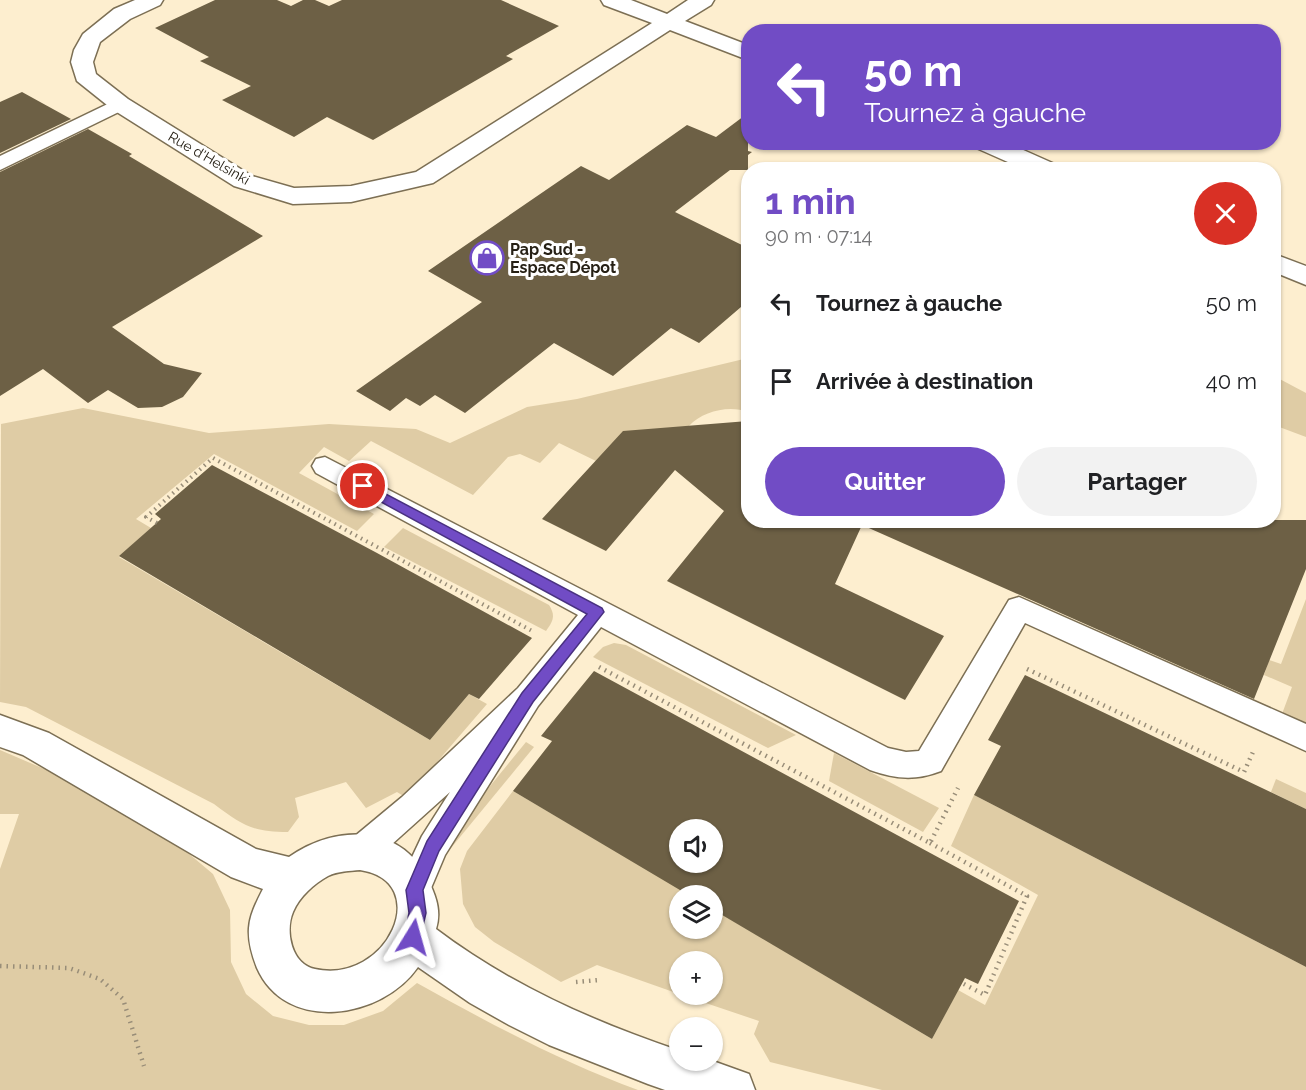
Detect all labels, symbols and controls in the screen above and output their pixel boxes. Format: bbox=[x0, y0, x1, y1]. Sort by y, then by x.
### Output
text: 50 m bbox=[864, 47, 962, 96]
icon: left bbox=[765, 48, 843, 126]
text: Tournez à gauche bbox=[864, 97, 1086, 128]
street label: Rue d'Helsinki bbox=[165, 128, 253, 188]
text: 1 min bbox=[765, 180, 856, 222]
button: close bbox=[1194, 182, 1257, 245]
text: 90 m · 07:14 bbox=[765, 224, 872, 248]
shop icon: Pap Sud - Espace Dépot bbox=[469, 240, 505, 276]
place label: Pap Sud - Espace Dépot bbox=[510, 240, 616, 277]
icon: left bbox=[765, 287, 798, 320]
text: Tournez à gauche bbox=[816, 290, 1002, 316]
text: 50 m bbox=[1206, 290, 1257, 316]
icon: arrive bbox=[765, 365, 798, 398]
text: Arrivée à destination bbox=[816, 368, 1033, 394]
text: 40 m bbox=[1206, 368, 1257, 394]
button: Quitter bbox=[765, 447, 1005, 516]
button: Partager bbox=[1017, 447, 1257, 516]
pin bbox=[337, 460, 388, 511]
icon: arrive bbox=[346, 469, 379, 502]
map controls bbox=[669, 819, 723, 1071]
button: sound bbox=[669, 819, 723, 873]
button: layers bbox=[669, 885, 723, 939]
position arrow bbox=[381, 905, 445, 969]
button: + bbox=[669, 951, 723, 1005]
button: − bbox=[669, 1017, 723, 1071]

